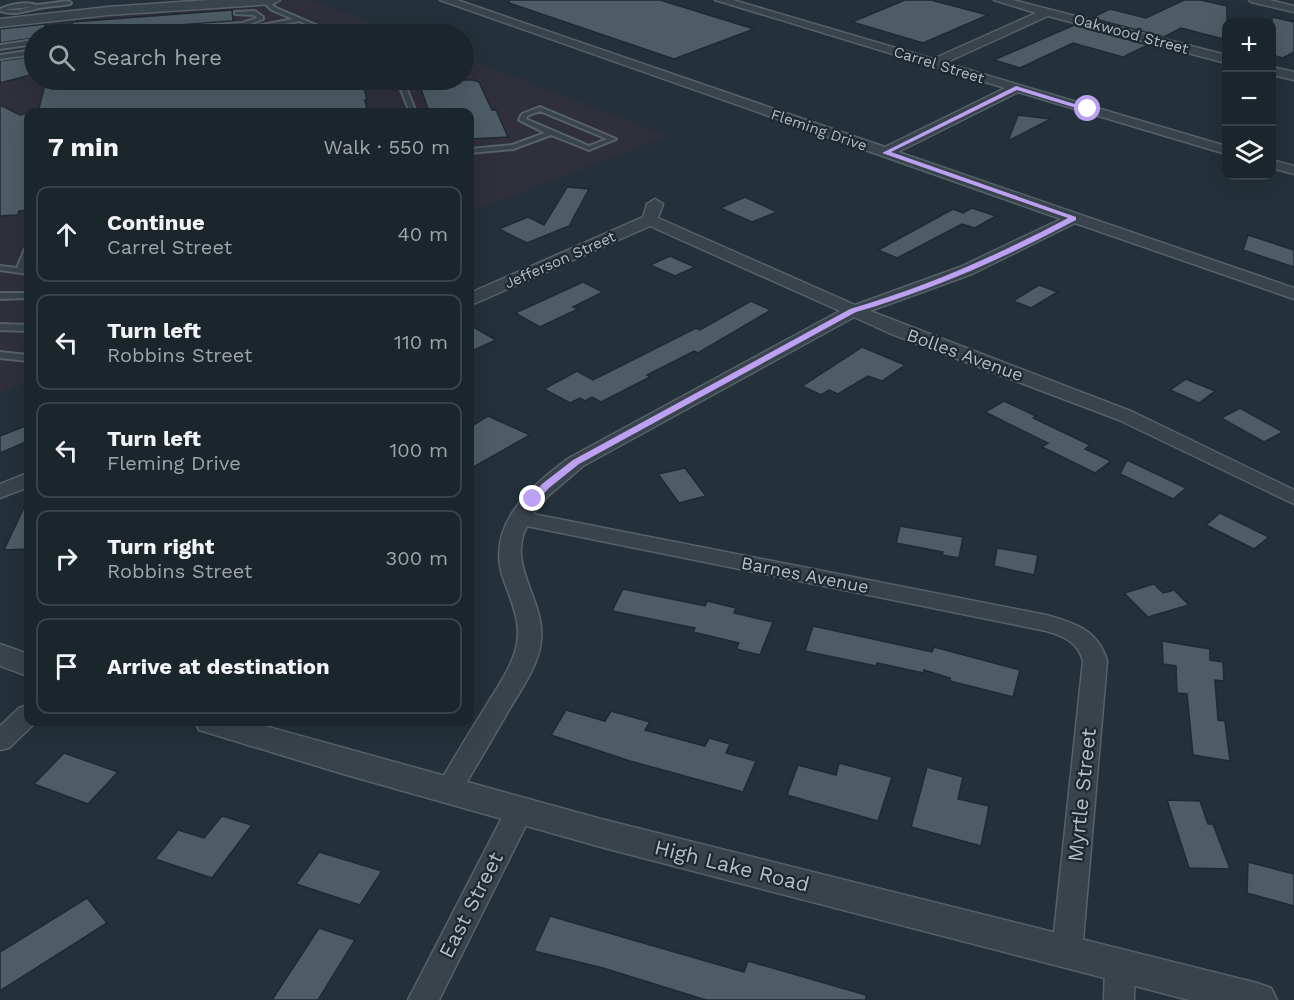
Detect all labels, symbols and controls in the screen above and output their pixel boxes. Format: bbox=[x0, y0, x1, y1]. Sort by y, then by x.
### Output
street label: Oakwood Street bbox=[1072, 10, 1191, 58]
map controls bbox=[1222, 18, 1276, 180]
button: + bbox=[1222, 18, 1276, 72]
search box bbox=[24, 24, 474, 90]
icon: search bbox=[45, 41, 78, 74]
street label: Carrel Street bbox=[892, 43, 987, 88]
text: Search here bbox=[93, 45, 222, 70]
button: − bbox=[1222, 72, 1276, 126]
route start bbox=[1074, 95, 1100, 121]
street label: Fleming Drive bbox=[769, 105, 869, 155]
button: layers bbox=[1222, 126, 1276, 180]
text: 7 min bbox=[48, 132, 119, 162]
text: Walk · 550 m bbox=[323, 135, 450, 159]
text: Continue bbox=[107, 210, 205, 235]
icon: ahead bbox=[50, 218, 83, 251]
text: 40 m bbox=[397, 222, 448, 246]
street label: Jefferson Street bbox=[502, 227, 619, 293]
text: Carrel Street bbox=[107, 235, 232, 259]
text: Turn left bbox=[107, 318, 201, 343]
street label: Bolles Avenue bbox=[904, 324, 1026, 385]
icon: left bbox=[50, 326, 83, 359]
text: 110 m bbox=[394, 330, 448, 354]
text: Robbins Street bbox=[107, 343, 252, 367]
text: Turn left bbox=[107, 426, 201, 451]
icon: left bbox=[50, 434, 83, 467]
text: 100 m bbox=[389, 438, 448, 462]
text: Fleming Drive bbox=[107, 451, 241, 475]
route end bbox=[519, 485, 545, 511]
text: Turn right bbox=[107, 534, 214, 559]
icon: right bbox=[50, 542, 83, 575]
text: 300 m bbox=[386, 546, 448, 570]
street label: Barnes Avenue bbox=[740, 552, 871, 597]
text: Robbins Street bbox=[107, 559, 252, 583]
icon: arrive bbox=[50, 650, 83, 683]
text: Arrive at destination bbox=[107, 654, 330, 679]
street label: Myrtle Street bbox=[1062, 727, 1101, 863]
street label: High Lake Road bbox=[652, 834, 812, 897]
street label: East Street bbox=[433, 847, 508, 962]

